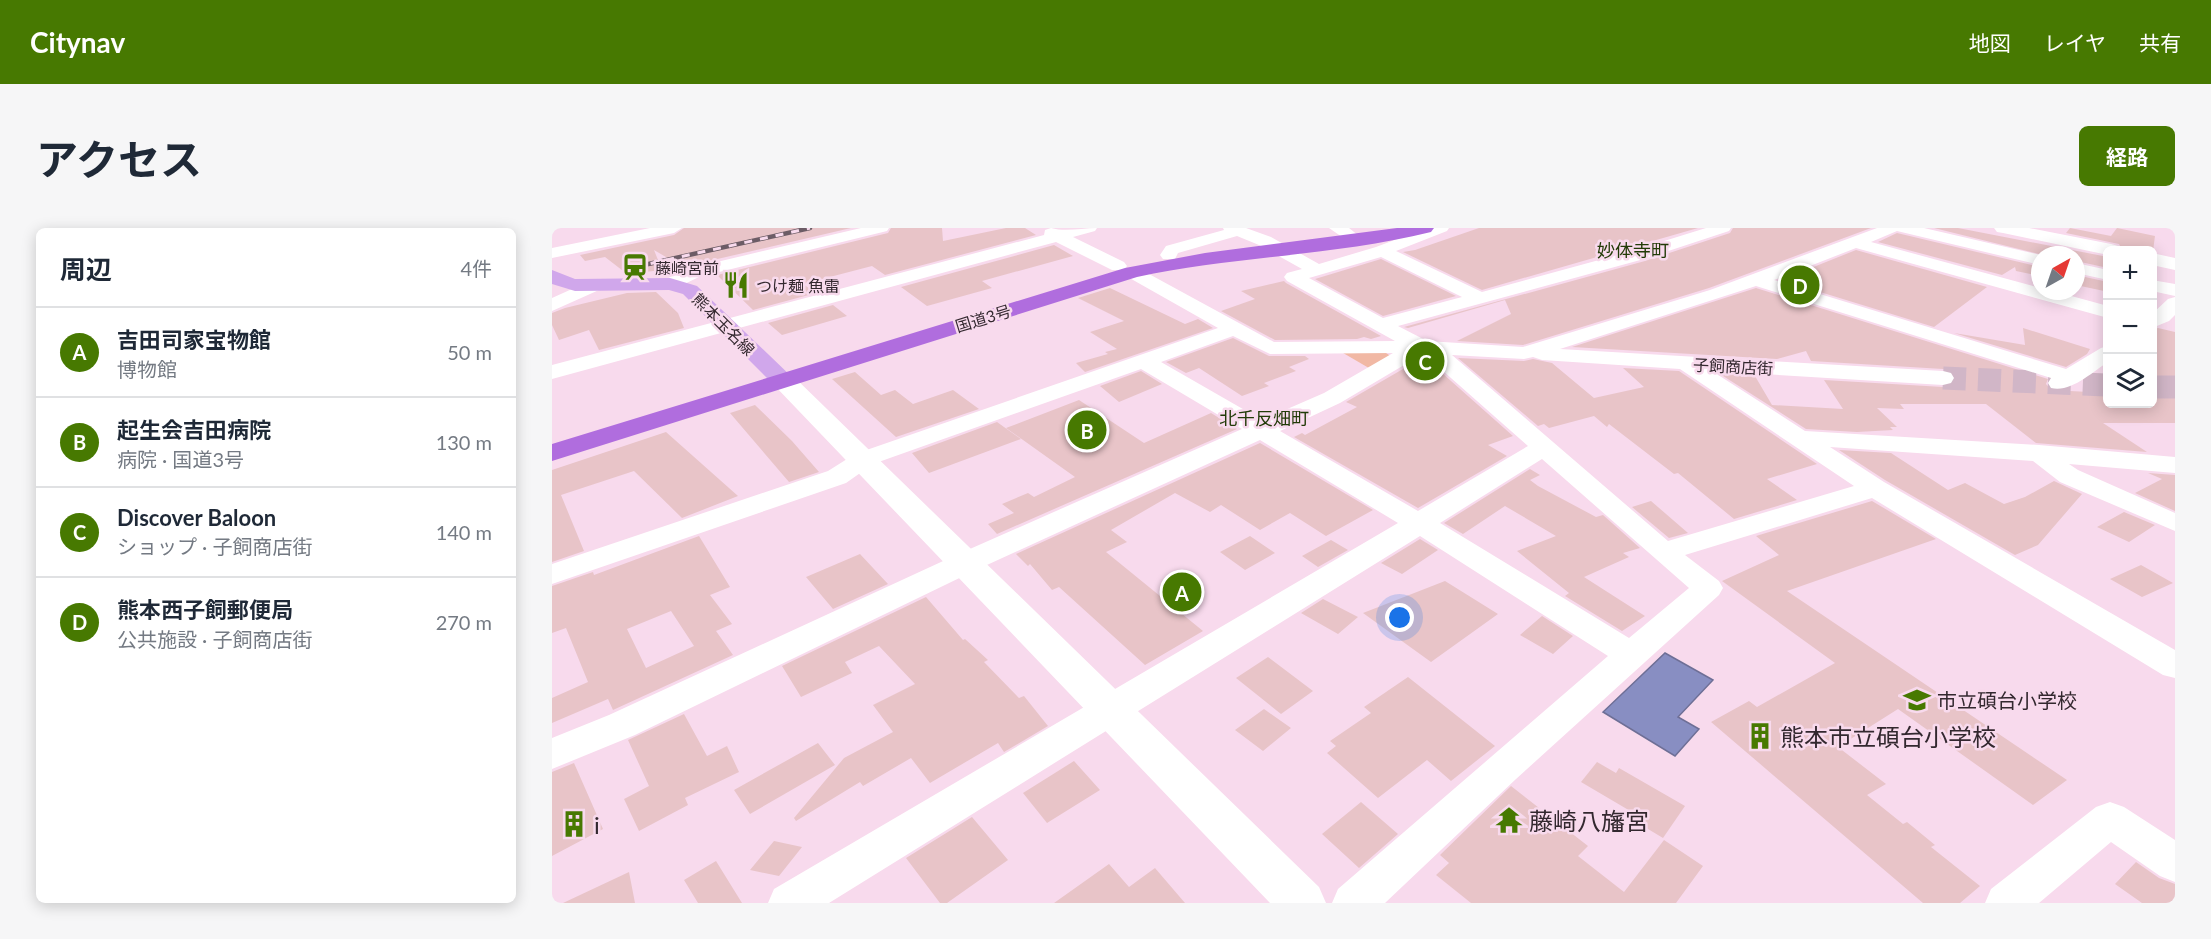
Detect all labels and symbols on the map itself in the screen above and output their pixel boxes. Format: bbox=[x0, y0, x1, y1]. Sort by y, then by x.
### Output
district label: 妙体寺町 bbox=[1597, 239, 1669, 261]
north arrow bbox=[2031, 246, 2085, 300]
station icon: 藤崎宮前 bbox=[620, 252, 650, 282]
place label: 藤崎宮前 bbox=[655, 258, 719, 277]
pin: D bbox=[1780, 262, 1820, 308]
restaurant icon: つけ麺 魚雷 bbox=[721, 270, 751, 300]
place label: つけ麺 魚雷 bbox=[756, 276, 840, 295]
street label: 熊本玉名線 bbox=[689, 289, 759, 359]
street label: 国道3号 bbox=[953, 301, 1013, 335]
pin: C bbox=[1406, 338, 1444, 384]
street label: 子飼商店街 bbox=[1693, 354, 1773, 378]
district label: 北千反畑町 bbox=[1219, 407, 1309, 429]
pin: B bbox=[1068, 408, 1106, 452]
pin: A bbox=[1162, 570, 1202, 614]
your location bbox=[1385, 603, 1414, 632]
school or university icon: 市立碩台小学校 bbox=[1902, 685, 1932, 715]
place label: 市立碩台小学校 bbox=[1937, 688, 2077, 712]
building icon: 熊本市立碩台小学校 bbox=[1745, 721, 1775, 751]
place label: 熊本市立碩台小学校 bbox=[1780, 722, 1996, 751]
temple icon: 藤崎八旛宮 bbox=[1494, 805, 1524, 835]
place label: 藤崎八旛宮 bbox=[1529, 806, 1649, 835]
building icon: i bbox=[559, 809, 589, 839]
place label: i bbox=[594, 810, 600, 839]

